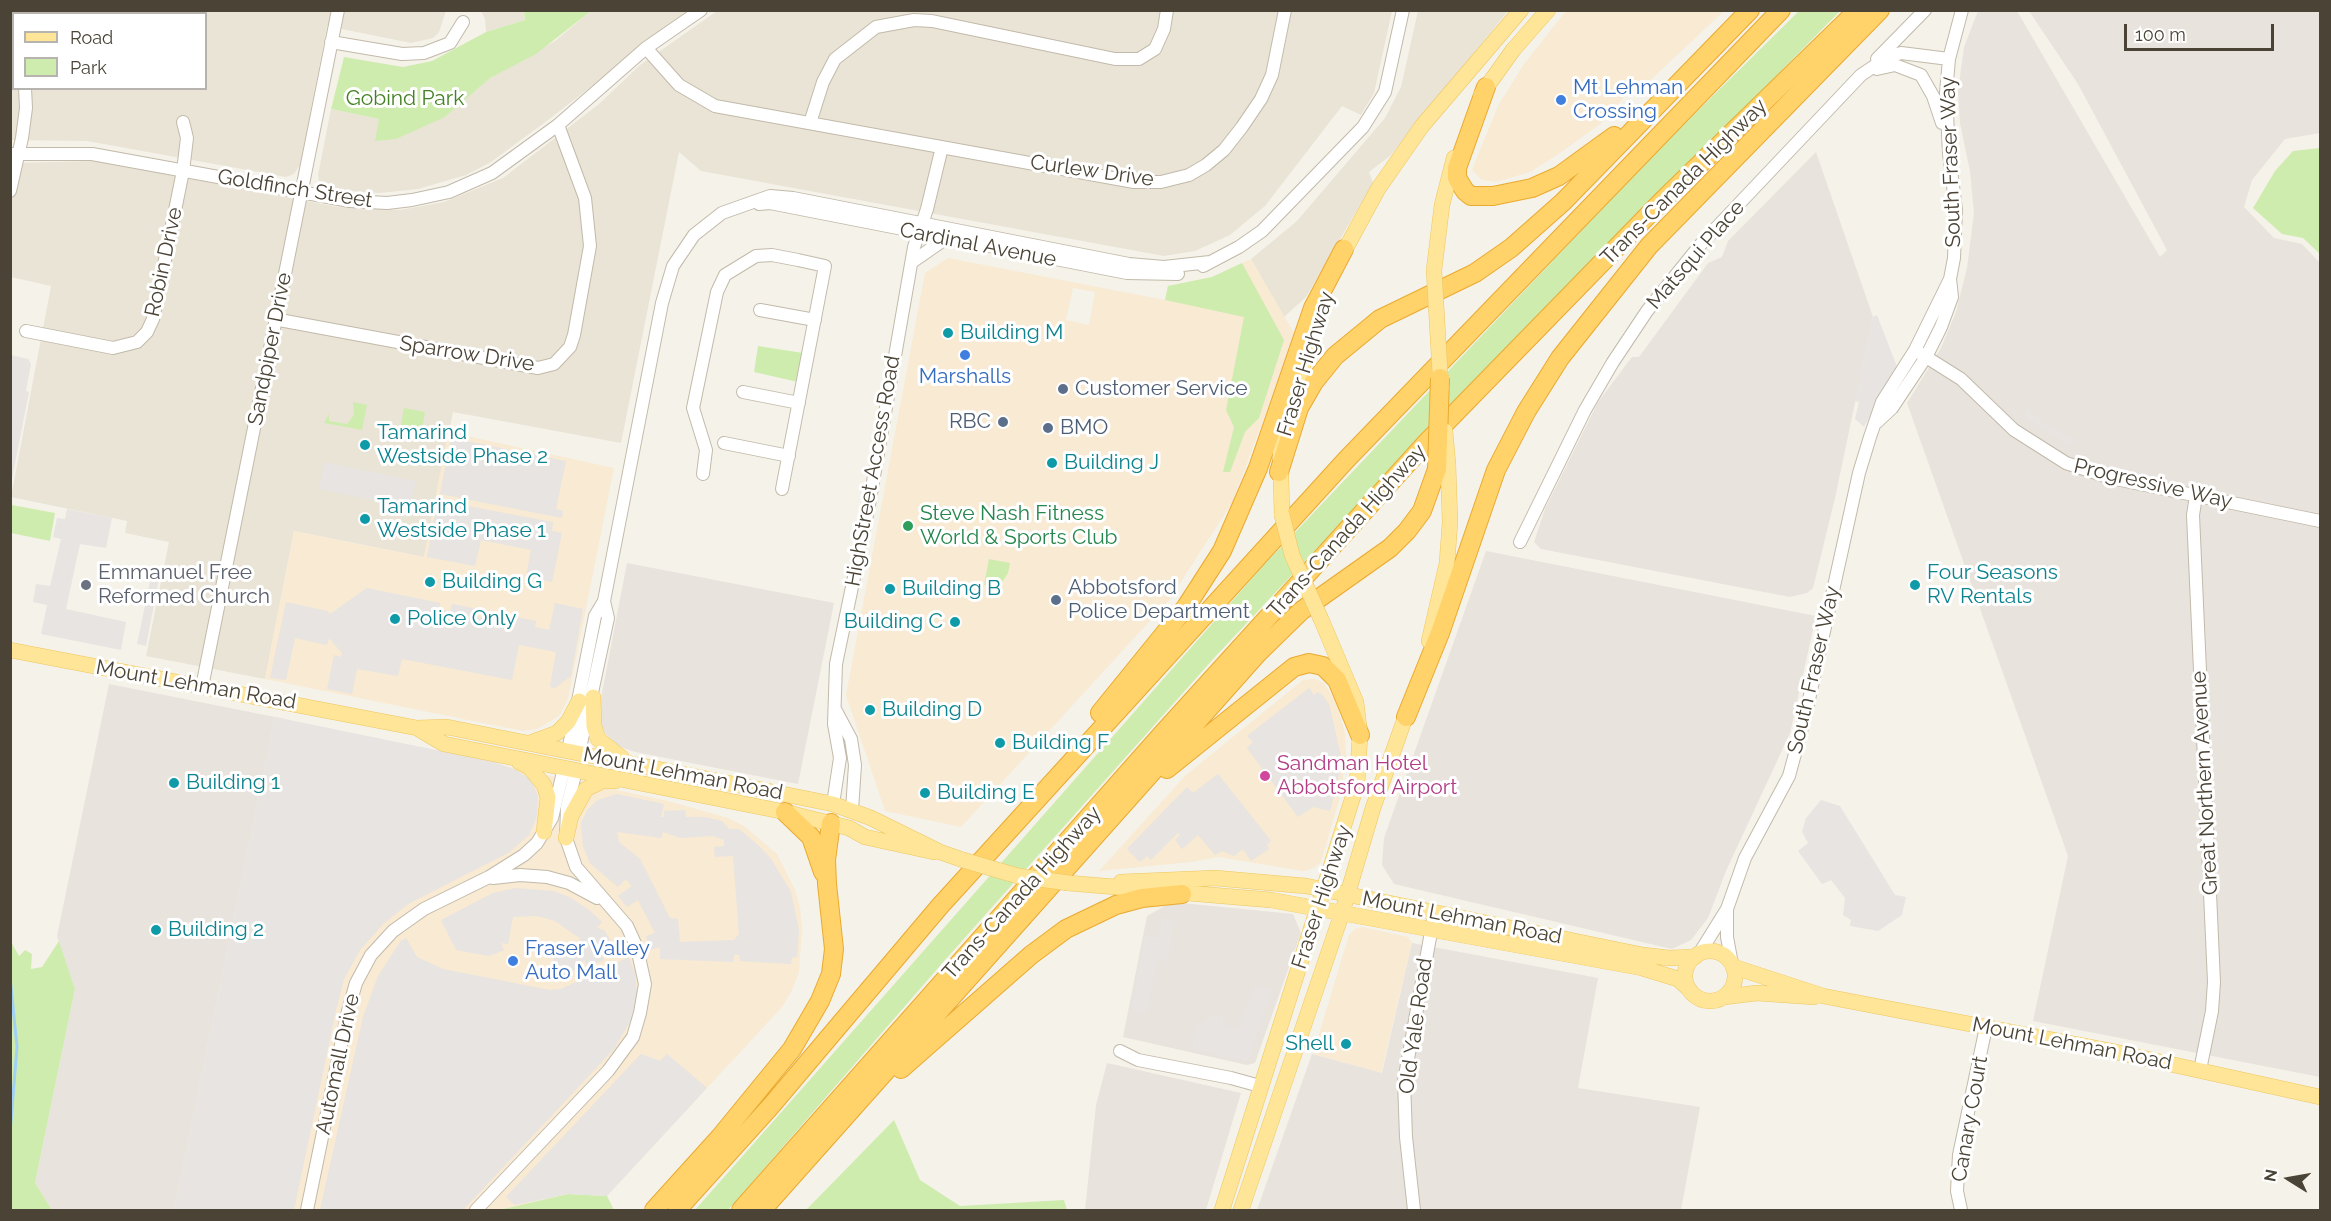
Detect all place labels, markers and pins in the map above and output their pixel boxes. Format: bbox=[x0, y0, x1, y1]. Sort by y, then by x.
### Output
place label: Mt Lehman Crossing bbox=[1573, 75, 1683, 125]
marker: Mt Lehman Crossing bbox=[1554, 93, 1568, 107]
place label: Building M bbox=[960, 320, 1063, 346]
marker: Building M bbox=[941, 326, 955, 340]
marker: Marshalls bbox=[958, 348, 972, 362]
place label: Marshalls bbox=[919, 364, 1011, 390]
place label: Customer Service bbox=[1075, 376, 1248, 402]
marker: Customer Service bbox=[1056, 382, 1070, 396]
place label: RBC bbox=[949, 409, 991, 435]
marker: RBC bbox=[996, 415, 1010, 429]
place label: BMO bbox=[1060, 415, 1108, 441]
place label: Tamarind Westside Phase 2 bbox=[377, 420, 548, 470]
marker: BMO bbox=[1041, 421, 1055, 435]
marker: Tamarind Westside Phase 2 bbox=[358, 438, 372, 452]
place label: Building J bbox=[1064, 450, 1159, 476]
marker: Building J bbox=[1045, 456, 1059, 470]
place label: Tamarind Westside Phase 1 bbox=[377, 494, 546, 544]
place label: Steve Nash Fitness World & Sports Club bbox=[920, 501, 1118, 551]
marker: Tamarind Westside Phase 1 bbox=[358, 512, 372, 526]
marker: Steve Nash Fitness World & Sports Club bbox=[901, 519, 915, 533]
place label: Emmanuel Free Reformed Church bbox=[98, 560, 270, 610]
place label: Four Seasons RV Rentals bbox=[1927, 560, 2058, 610]
place label: Building G bbox=[442, 569, 542, 595]
marker: Building G bbox=[423, 575, 437, 589]
place label: Abbotsford Police Department bbox=[1068, 575, 1250, 625]
place label: Building B bbox=[902, 576, 1001, 602]
marker: Emmanuel Free Reformed Church bbox=[79, 578, 93, 592]
marker: Four Seasons RV Rentals bbox=[1908, 578, 1922, 592]
marker: Building B bbox=[883, 582, 897, 596]
marker: Abbotsford Police Department bbox=[1049, 593, 1063, 607]
place label: Police Only bbox=[407, 606, 516, 632]
place label: Building C bbox=[844, 609, 943, 635]
marker: Police Only bbox=[388, 612, 402, 626]
marker: Building C bbox=[948, 615, 962, 629]
place label: Building D bbox=[882, 697, 982, 723]
marker: Building D bbox=[863, 703, 877, 717]
place label: Building F bbox=[1012, 730, 1109, 756]
marker: Building F bbox=[993, 736, 1007, 750]
place label: Sandman Hotel Abbotsford Airport bbox=[1277, 751, 1457, 801]
marker: Sandman Hotel Abbotsford Airport bbox=[1258, 769, 1272, 783]
place label: Building 1 bbox=[186, 770, 280, 796]
marker: Building 1 bbox=[167, 776, 181, 790]
place label: Building E bbox=[937, 780, 1035, 806]
marker: Building E bbox=[918, 786, 932, 800]
place label: Building 2 bbox=[168, 917, 264, 943]
marker: Building 2 bbox=[149, 923, 163, 937]
place label: Fraser Valley Auto Mall bbox=[525, 936, 650, 986]
marker: Fraser Valley Auto Mall bbox=[506, 954, 520, 968]
place label: Shell bbox=[1285, 1031, 1334, 1057]
marker: Shell bbox=[1339, 1037, 1353, 1051]

